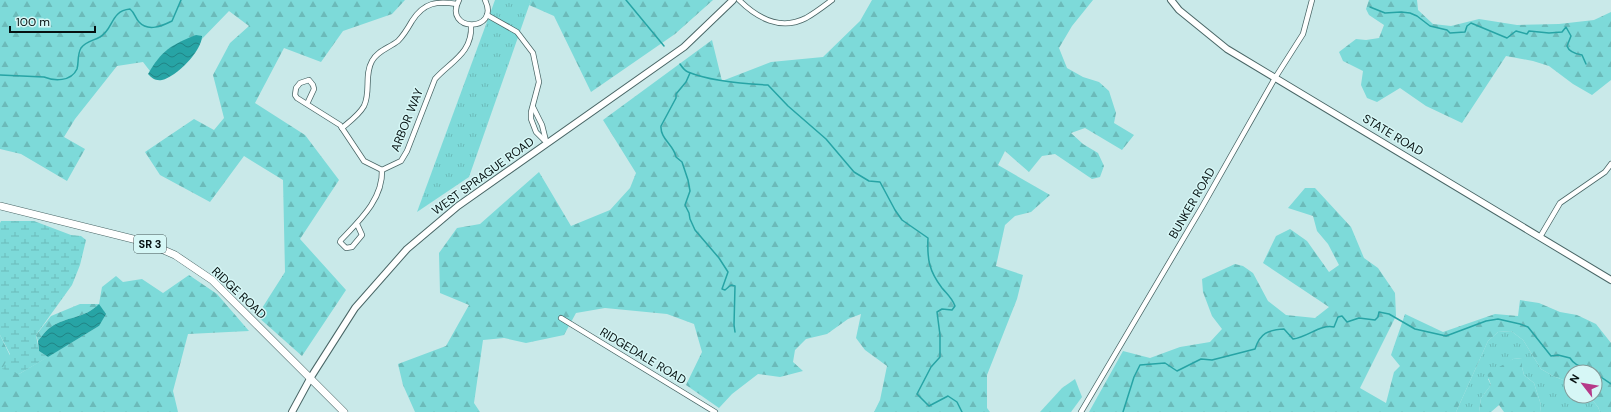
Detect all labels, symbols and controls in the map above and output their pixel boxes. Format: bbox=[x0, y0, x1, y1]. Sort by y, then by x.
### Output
scale bar bbox=[10, 8, 95, 34]
text: 100 m bbox=[16, 14, 50, 30]
street label: ARBOR WAY bbox=[387, 86, 427, 154]
street label: STATE ROAD bbox=[1360, 111, 1426, 159]
street label: WEST SPRAGUE ROAD bbox=[429, 133, 537, 219]
street label: BUNKER ROAD bbox=[1165, 165, 1219, 241]
road number: SR 3 bbox=[134, 235, 166, 253]
street label: RIDGE ROAD bbox=[208, 264, 270, 322]
street label: RIDGEDALE ROAD bbox=[597, 324, 689, 388]
north arrow bbox=[1563, 364, 1603, 404]
text: N bbox=[1566, 372, 1582, 386]

